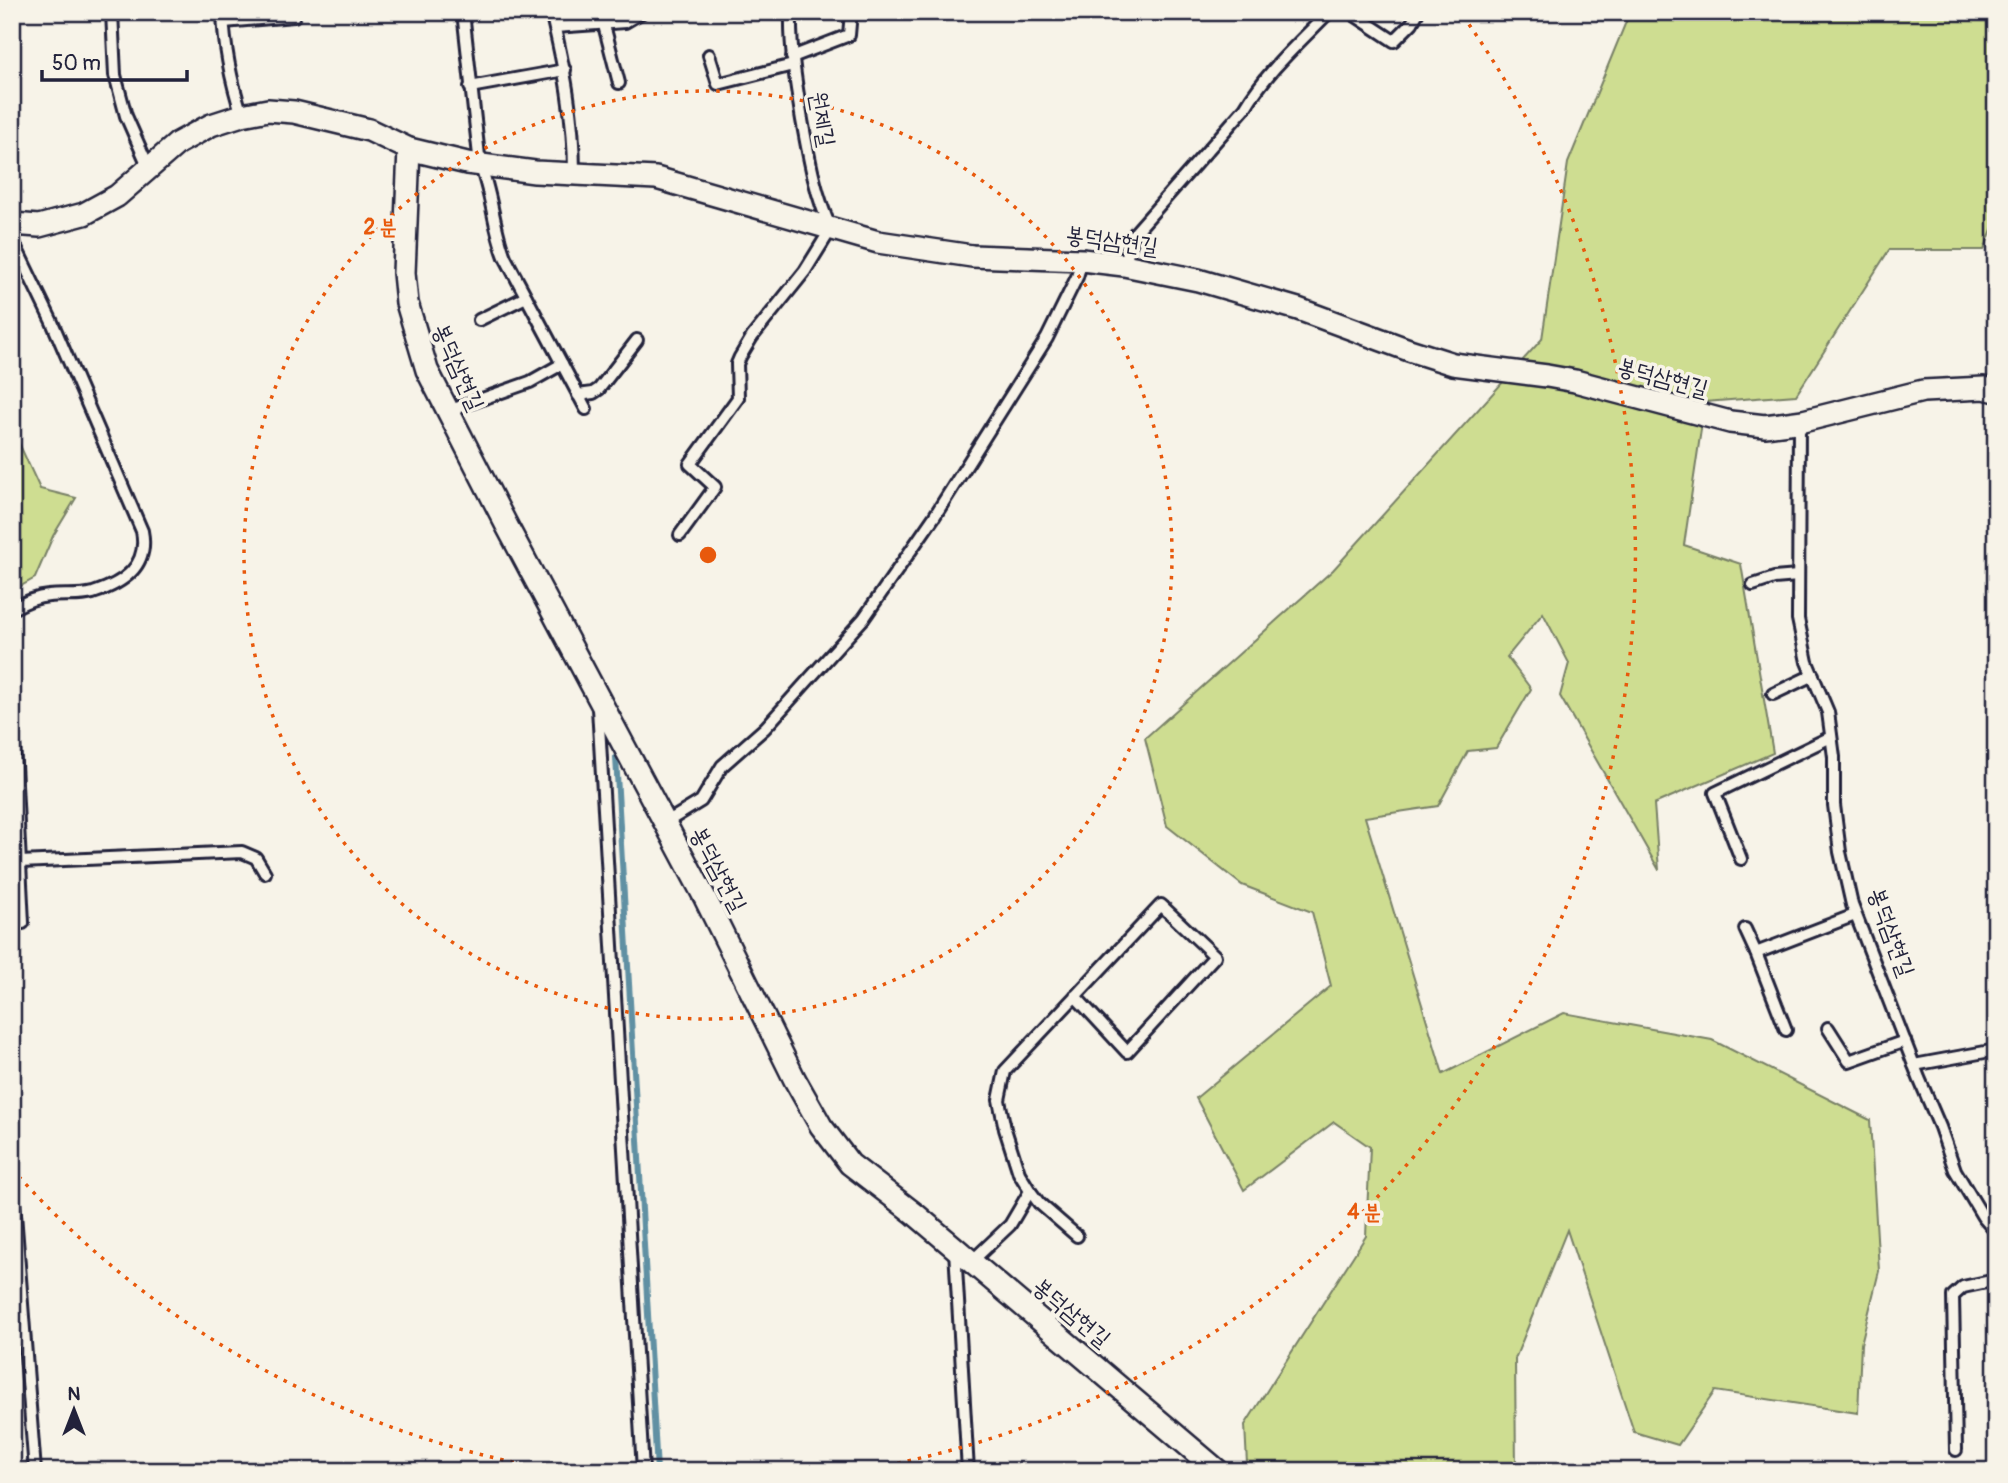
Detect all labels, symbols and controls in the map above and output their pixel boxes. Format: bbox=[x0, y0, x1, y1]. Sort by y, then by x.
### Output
scale bar bbox=[42, 38, 187, 82]
text: 50 m bbox=[52, 50, 101, 77]
street label: 원제길 bbox=[803, 89, 842, 149]
text: 2 분 bbox=[363, 214, 397, 241]
street label: 봉덕삼현길 bbox=[1064, 220, 1160, 261]
street label: 봉덕삼현길 bbox=[426, 319, 491, 415]
street label: 봉덕삼현길 bbox=[1614, 352, 1711, 403]
centre of rings bbox=[696, 543, 720, 567]
street label: 봉덕삼현길 bbox=[684, 822, 753, 917]
street label: 봉덕삼현길 bbox=[1862, 884, 1921, 981]
text: 4 분 bbox=[1347, 1199, 1381, 1226]
street label: 봉덕삼현길 bbox=[1027, 1272, 1116, 1353]
north arrow bbox=[38, 1374, 108, 1444]
text: N bbox=[68, 1382, 81, 1406]

